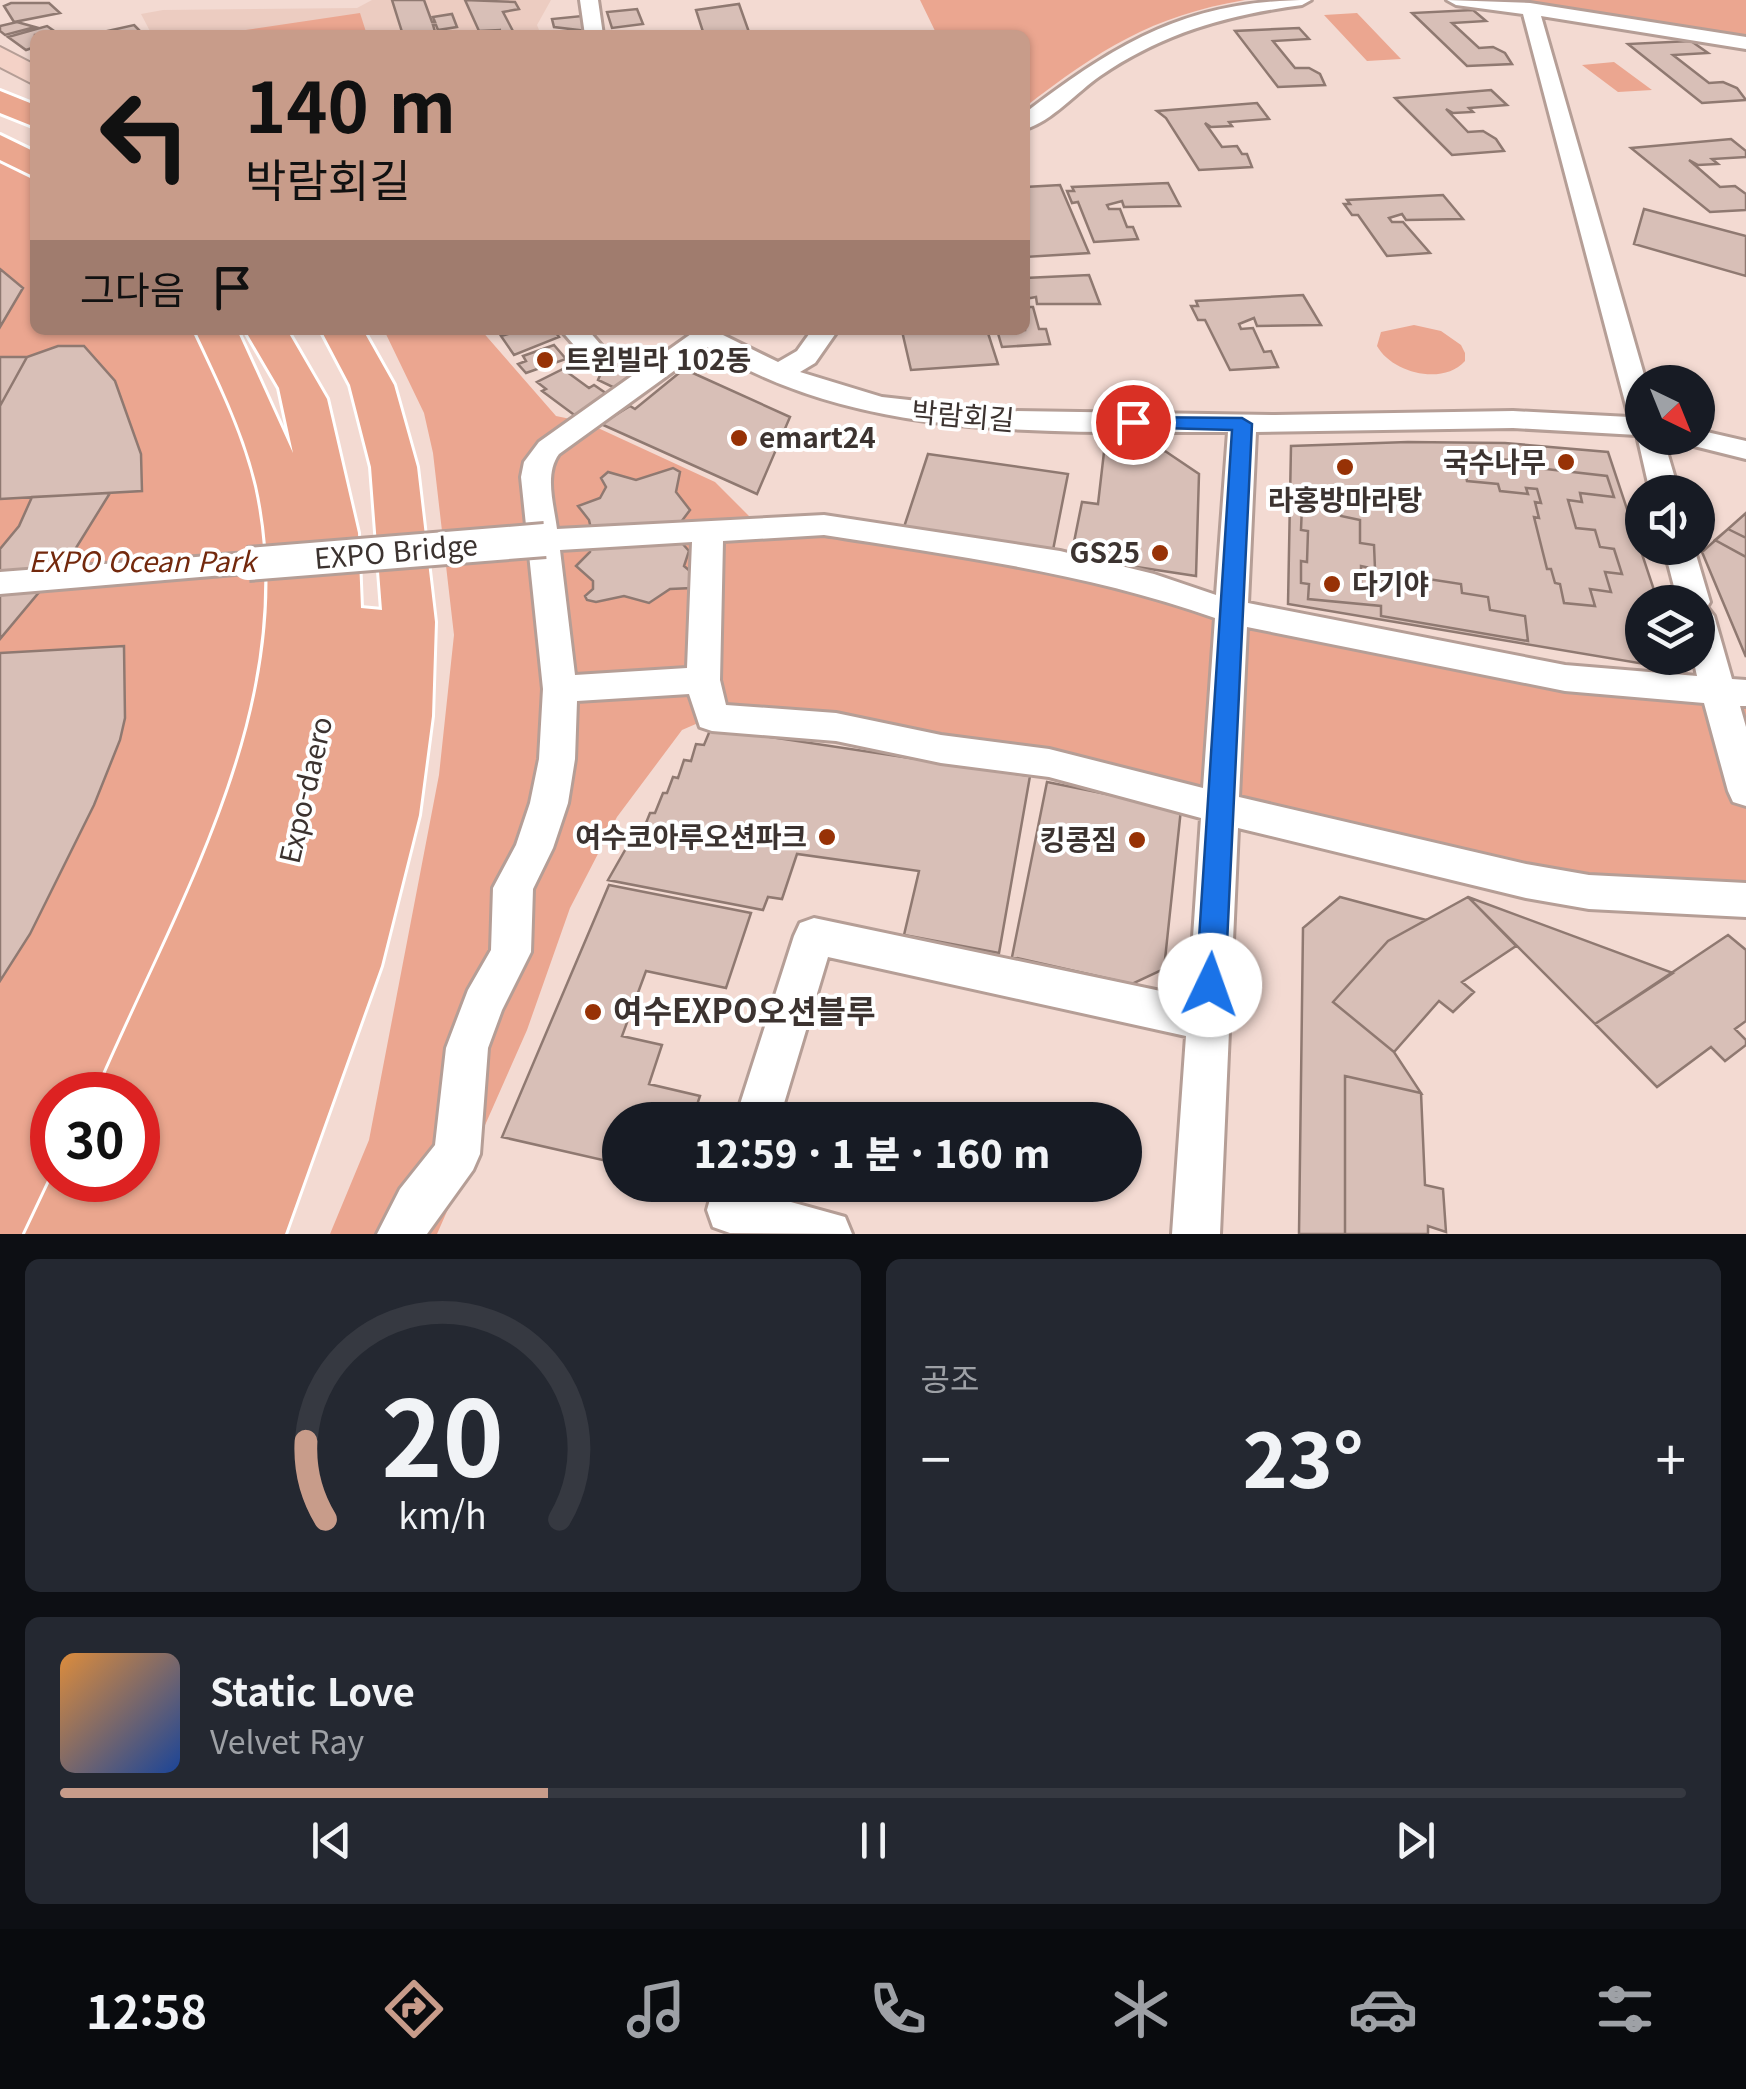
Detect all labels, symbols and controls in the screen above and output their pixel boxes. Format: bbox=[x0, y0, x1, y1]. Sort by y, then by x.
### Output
text: 140 m bbox=[245, 52, 456, 153]
icon: left bbox=[80, 70, 210, 200]
text: 박람회길 bbox=[245, 145, 411, 210]
text: 그다음 bbox=[80, 260, 185, 315]
icon: arrive bbox=[205, 260, 260, 315]
place label: 트윈빌라 102동 bbox=[565, 338, 751, 378]
marker: 트윈빌라 102동 bbox=[534, 349, 556, 371]
north arrow bbox=[1625, 365, 1715, 455]
map controls bbox=[1625, 365, 1715, 675]
pin bbox=[1091, 380, 1176, 465]
street label: 박람회길 bbox=[910, 390, 1016, 438]
icon: arrive bbox=[1106, 395, 1161, 450]
place label: emart24 bbox=[759, 416, 876, 456]
marker: emart24 bbox=[728, 427, 750, 449]
place label: 국수나무 bbox=[1443, 440, 1546, 480]
marker: 국수나무 bbox=[1555, 451, 1577, 473]
marker: 라홍방마라탕 bbox=[1334, 456, 1356, 478]
button: sound bbox=[1625, 475, 1715, 565]
place label: 라홍방마라탕 bbox=[1268, 478, 1422, 518]
street label: EXPO Bridge bbox=[312, 523, 479, 577]
place label: GS25 bbox=[1069, 531, 1140, 571]
park label: EXPO Ocean Park bbox=[28, 540, 259, 580]
marker: GS25 bbox=[1149, 542, 1171, 564]
place label: 다기야 bbox=[1352, 562, 1429, 602]
marker: 다기야 bbox=[1321, 573, 1343, 595]
button: layers bbox=[1625, 585, 1715, 675]
street label: Expo-daero bbox=[268, 712, 340, 867]
place label: 여수코아루오션파크 bbox=[575, 815, 807, 855]
place label: 킹콩짐 bbox=[1040, 818, 1117, 858]
marker: 여수코아루오션파크 bbox=[816, 826, 838, 848]
marker: 킹콩짐 bbox=[1126, 829, 1148, 851]
position arrow bbox=[1158, 933, 1262, 1037]
place label: 여수EXPO오션블루 bbox=[613, 986, 875, 1032]
marker: 여수EXPO오션블루 bbox=[582, 1001, 604, 1023]
speed limit sign: 30 bbox=[30, 1072, 160, 1202]
text: 12:59 · 1 분 · 160 m bbox=[694, 1124, 1050, 1179]
text: 공조 bbox=[921, 1354, 979, 1400]
text: 20 bbox=[381, 1356, 504, 1507]
text: 23° bbox=[1243, 1401, 1364, 1510]
text: − bbox=[921, 1416, 951, 1496]
text: + bbox=[1655, 1416, 1686, 1496]
text: km/h bbox=[398, 1488, 487, 1539]
text: Static Love bbox=[210, 1662, 415, 1717]
text: Velvet Ray bbox=[210, 1717, 364, 1763]
icon: previous bbox=[304, 1813, 359, 1868]
icon: pause bbox=[846, 1813, 901, 1868]
icon: next bbox=[1388, 1813, 1443, 1868]
icon: directions bbox=[379, 1974, 449, 2044]
icon: music bbox=[621, 1974, 691, 2044]
icon: phone bbox=[863, 1974, 933, 2044]
icon: climate bbox=[1106, 1974, 1176, 2044]
icon: car bbox=[1348, 1974, 1418, 2044]
icon: filters bbox=[1590, 1974, 1660, 2044]
text: 12:58 bbox=[86, 1977, 207, 2042]

